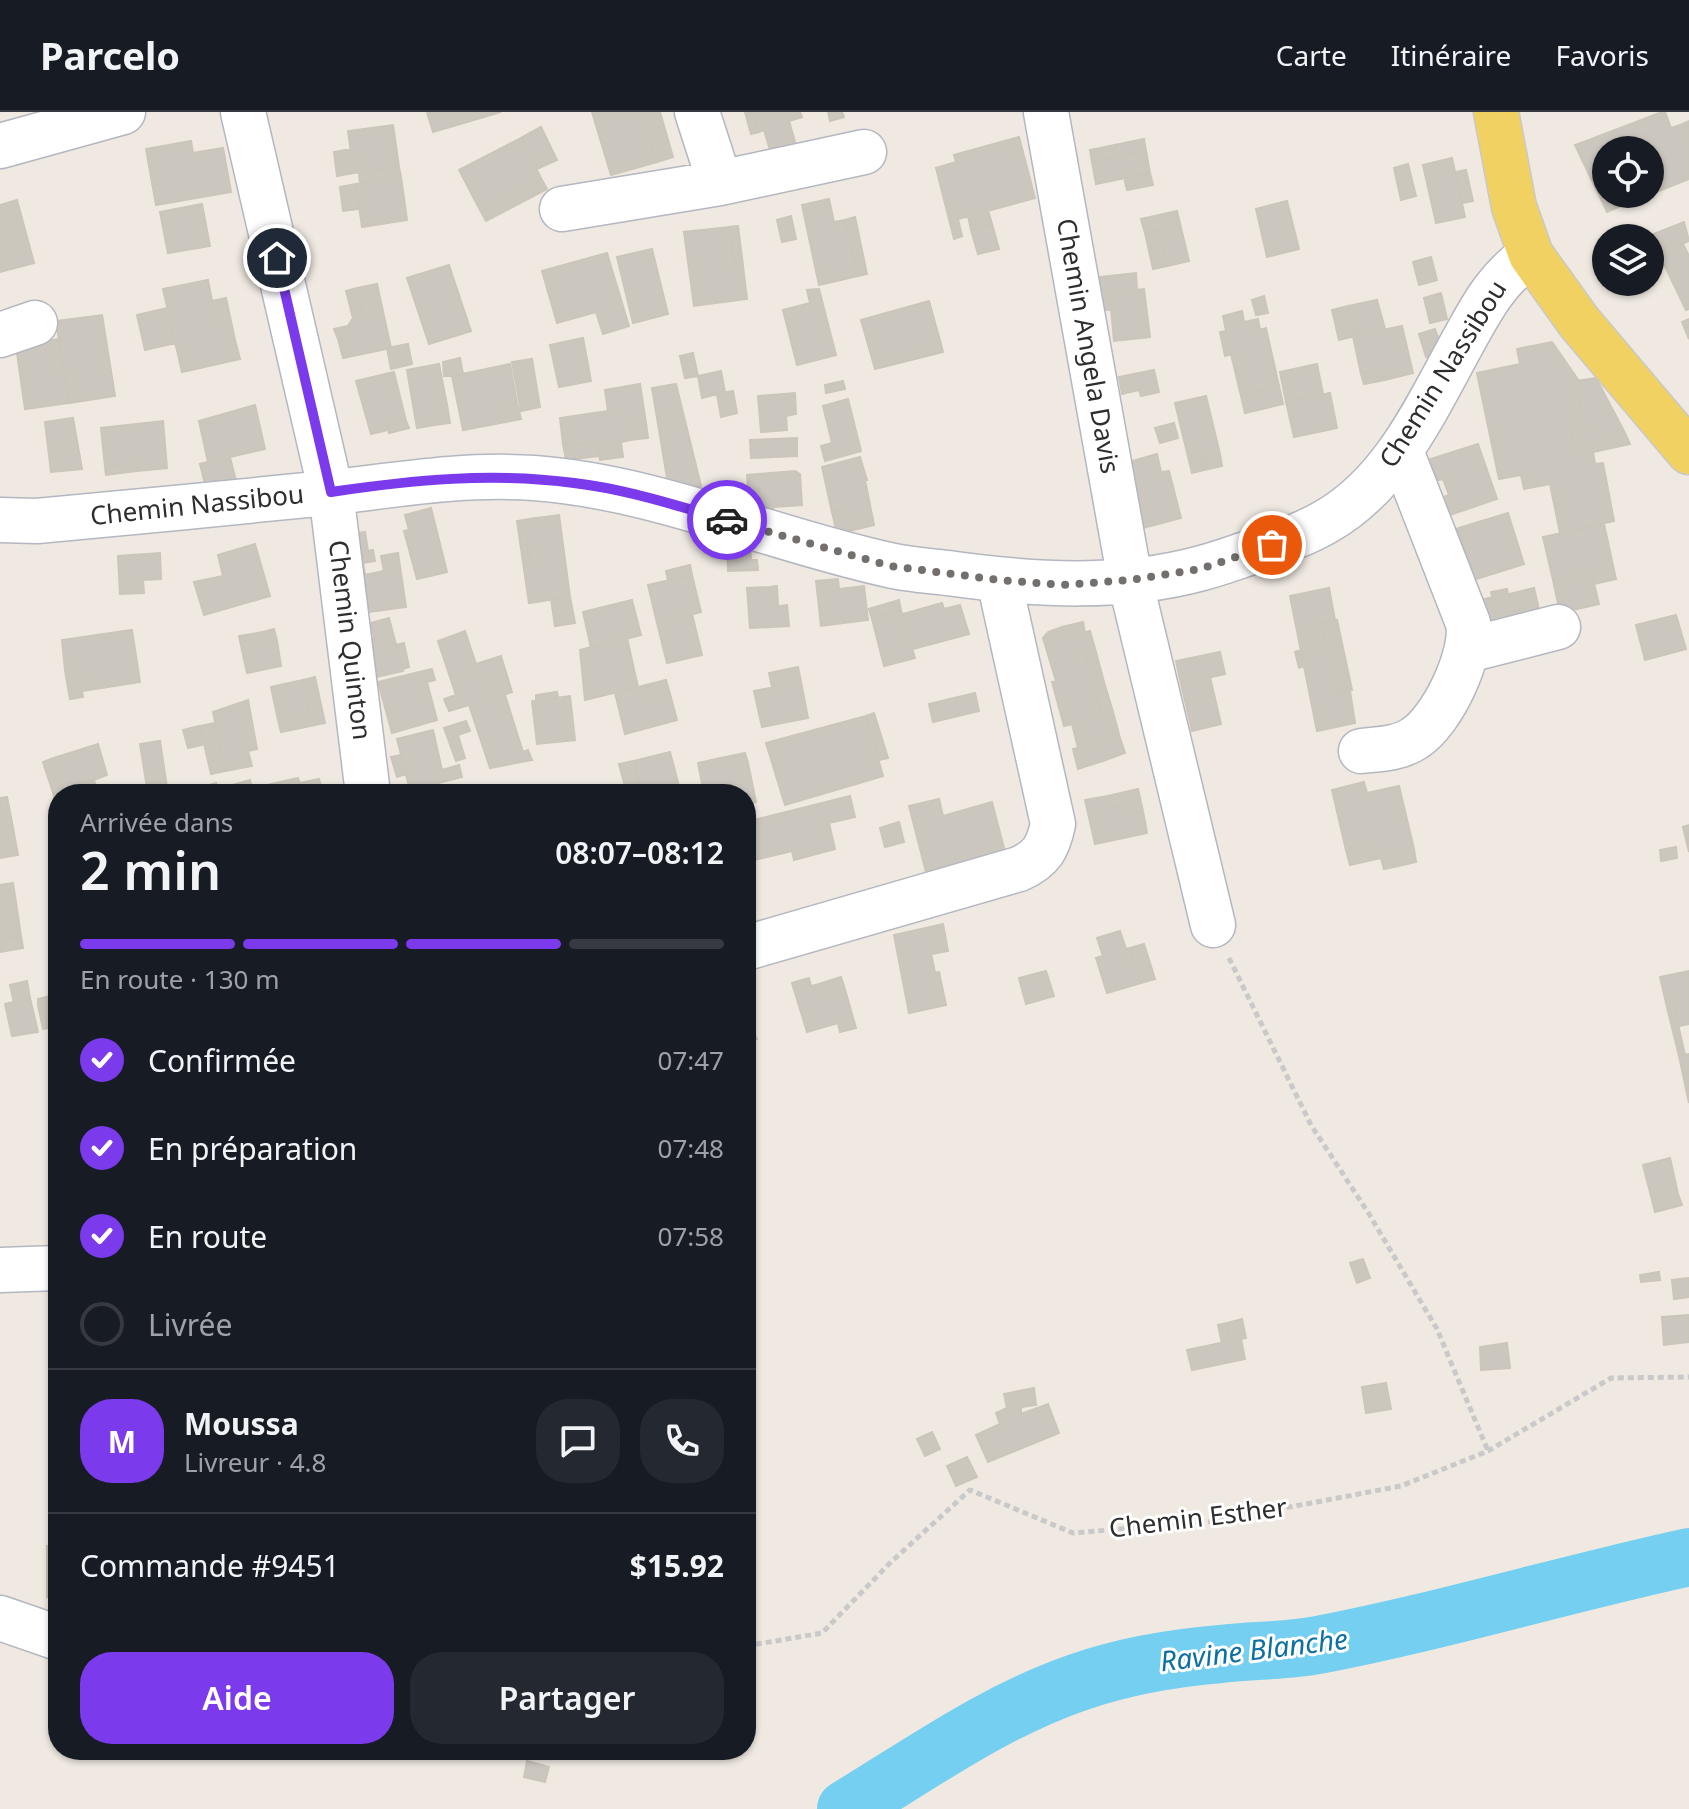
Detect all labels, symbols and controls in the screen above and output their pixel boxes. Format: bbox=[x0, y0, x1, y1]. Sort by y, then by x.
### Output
text: Parcelo bbox=[40, 29, 180, 81]
text: Carte bbox=[1276, 36, 1347, 74]
text: Itinéraire bbox=[1391, 36, 1511, 74]
text: Favoris bbox=[1555, 36, 1649, 74]
map controls bbox=[1592, 136, 1664, 296]
button: locate bbox=[1592, 136, 1664, 208]
street label: Chemin Angela Davis bbox=[1049, 215, 1129, 476]
pin bbox=[243, 224, 311, 292]
button: layers bbox=[1592, 224, 1664, 296]
icon: home bbox=[255, 236, 299, 280]
street label: Chemin Nassibou bbox=[1370, 273, 1514, 474]
street label: Chemin Nassibou bbox=[88, 475, 306, 533]
courier bbox=[687, 480, 767, 560]
icon: car bbox=[705, 498, 749, 542]
pin bbox=[1238, 511, 1306, 579]
icon: bag bbox=[1250, 523, 1294, 567]
street label: Chemin Quinton bbox=[321, 538, 381, 742]
text: Arrivée dans bbox=[80, 804, 233, 840]
text: 08:07–08:12 bbox=[555, 832, 724, 873]
text: 2 min bbox=[80, 834, 221, 905]
text: En route · 130 m bbox=[80, 961, 280, 997]
icon: check bbox=[80, 1038, 124, 1082]
text: Confirmée bbox=[148, 1040, 296, 1081]
text: 07:47 bbox=[658, 1042, 724, 1078]
icon: check bbox=[80, 1126, 124, 1170]
text: En préparation bbox=[148, 1128, 357, 1169]
text: 07:48 bbox=[658, 1130, 724, 1166]
icon: check bbox=[80, 1214, 124, 1258]
text: En route bbox=[148, 1216, 267, 1257]
text: 07:58 bbox=[658, 1218, 724, 1254]
text: Livrée bbox=[148, 1304, 232, 1345]
button: chat bbox=[536, 1399, 620, 1483]
button: phone bbox=[640, 1399, 724, 1483]
text: Moussa bbox=[184, 1403, 299, 1444]
text: M bbox=[108, 1421, 136, 1462]
text: Livreur · 4.8 bbox=[184, 1444, 326, 1480]
street label: Chemin Esther bbox=[1107, 1488, 1289, 1546]
text: Commande #9451 bbox=[80, 1545, 340, 1586]
text: $15.92 bbox=[630, 1545, 724, 1586]
water label: Ravine Blanche bbox=[1158, 1619, 1350, 1679]
button: Aide bbox=[80, 1652, 394, 1744]
button: Partager bbox=[410, 1652, 724, 1744]

